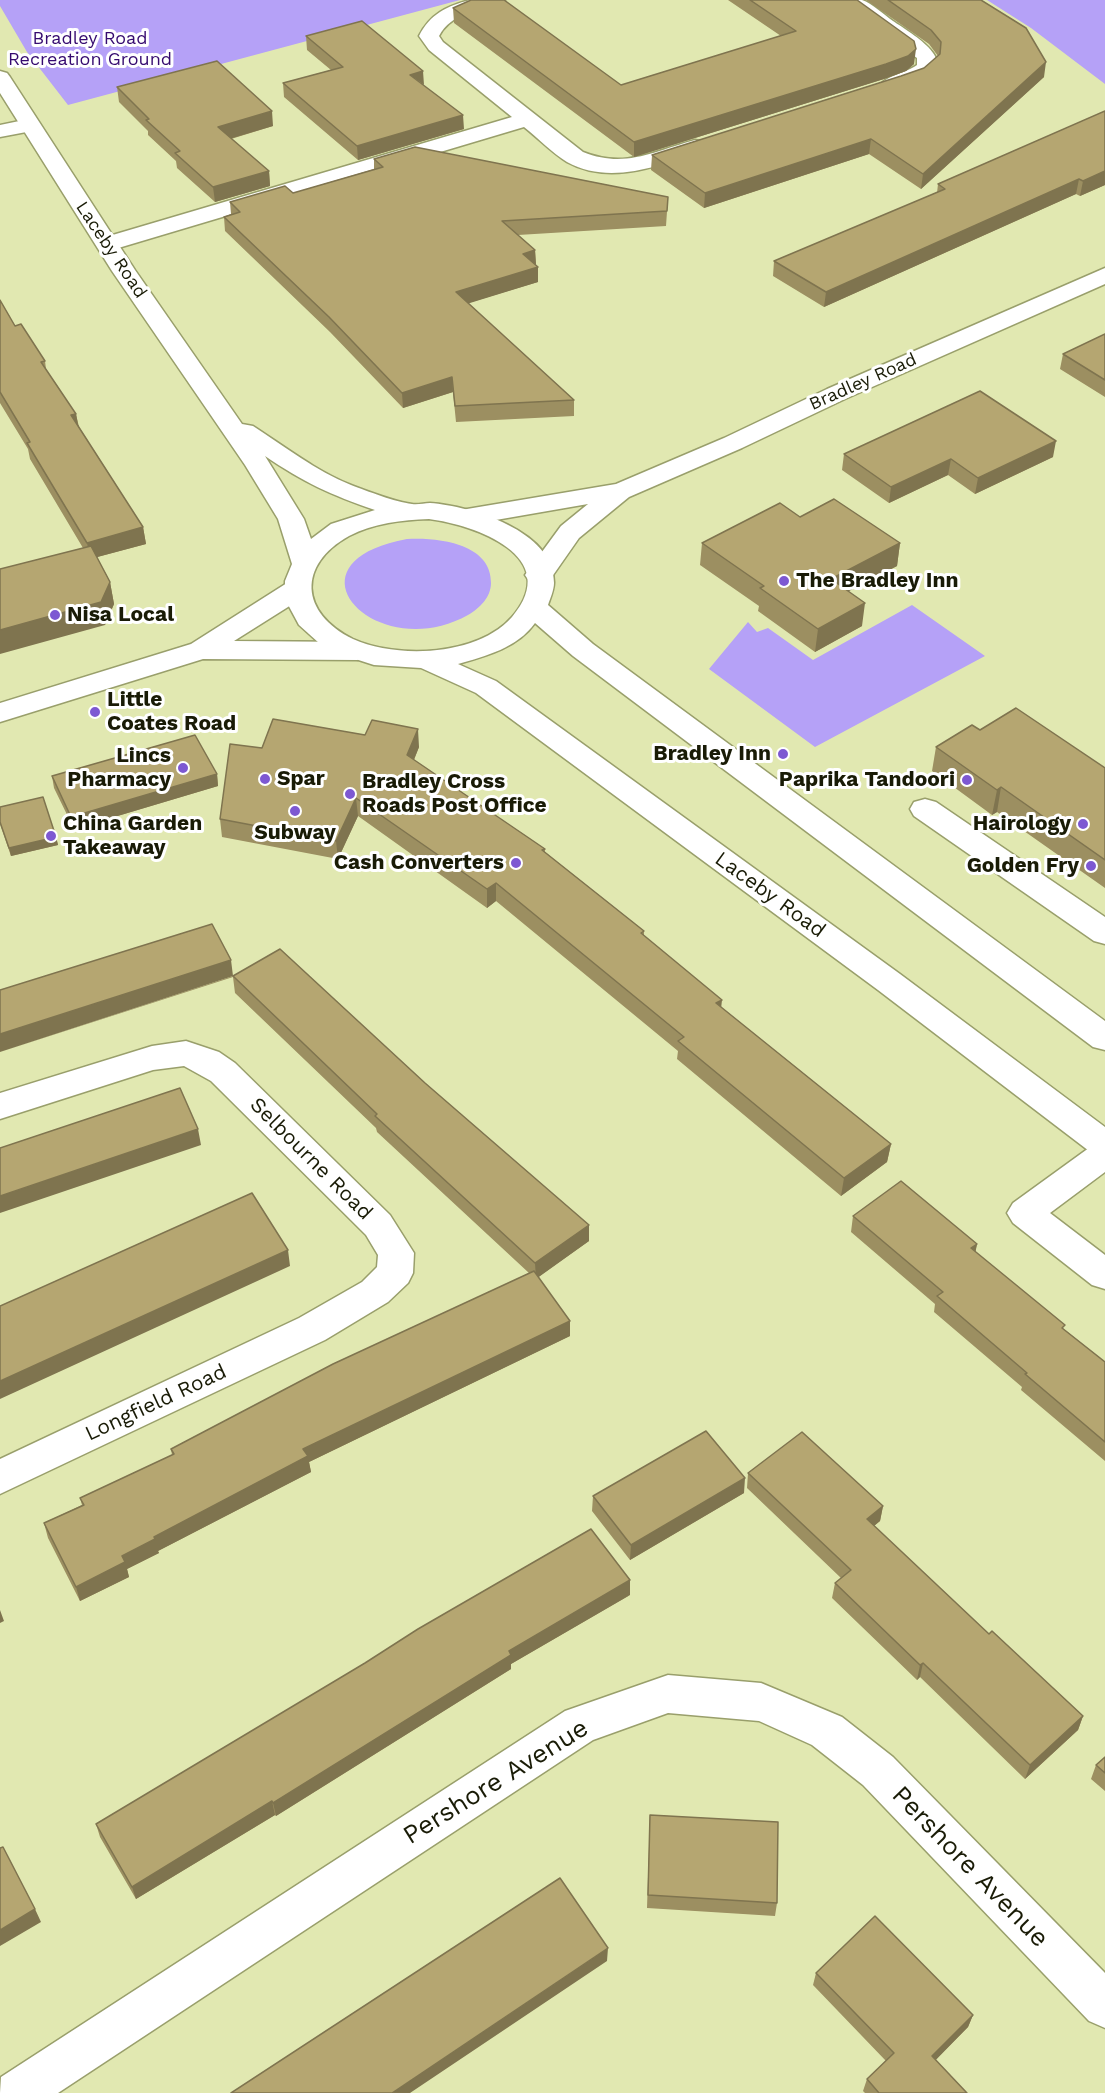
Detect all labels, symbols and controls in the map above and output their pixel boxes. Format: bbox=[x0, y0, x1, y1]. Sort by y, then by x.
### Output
park label: Bradley Road Recreation Ground bbox=[8, 28, 172, 70]
street label: Laceby Road bbox=[71, 198, 151, 302]
street label: Bradley Road bbox=[806, 349, 920, 415]
place label: The Bradley Inn bbox=[796, 568, 958, 594]
marker: The Bradley Inn bbox=[777, 574, 791, 588]
place label: Nisa Local bbox=[67, 602, 174, 628]
marker: Nisa Local bbox=[48, 608, 62, 622]
place label: Little Coates Road bbox=[107, 687, 236, 737]
marker: Little Coates Road bbox=[88, 705, 102, 719]
place label: Bradley Inn bbox=[653, 741, 771, 767]
place label: Lincs Pharmacy bbox=[67, 743, 171, 793]
marker: Bradley Inn bbox=[776, 747, 790, 761]
marker: Lincs Pharmacy bbox=[176, 761, 190, 775]
place label: Spar bbox=[277, 766, 325, 792]
place label: Paprika Tandoori bbox=[779, 767, 955, 793]
place label: Bradley Cross Roads Post Office bbox=[362, 769, 547, 819]
marker: Spar bbox=[258, 772, 272, 786]
marker: Paprika Tandoori bbox=[960, 773, 974, 787]
marker: Bradley Cross Roads Post Office bbox=[343, 787, 357, 801]
marker: Subway bbox=[288, 804, 302, 818]
place label: China Garden Takeaway bbox=[63, 811, 202, 861]
place label: Hairology bbox=[973, 811, 1071, 837]
marker: Hairology bbox=[1076, 817, 1090, 831]
place label: Subway bbox=[254, 820, 336, 846]
marker: China Garden Takeaway bbox=[44, 829, 58, 843]
street label: Laceby Road bbox=[710, 846, 830, 944]
place label: Cash Converters bbox=[334, 850, 504, 876]
place label: Golden Fry bbox=[967, 853, 1079, 879]
marker: Cash Converters bbox=[509, 856, 523, 870]
marker: Golden Fry bbox=[1084, 859, 1098, 873]
street label: Selbourne Road bbox=[245, 1093, 377, 1225]
street label: Longfield Road bbox=[81, 1359, 231, 1447]
street label: Pershore Avenue bbox=[398, 1713, 594, 1851]
street label: Pershore Avenue bbox=[885, 1780, 1055, 1954]

